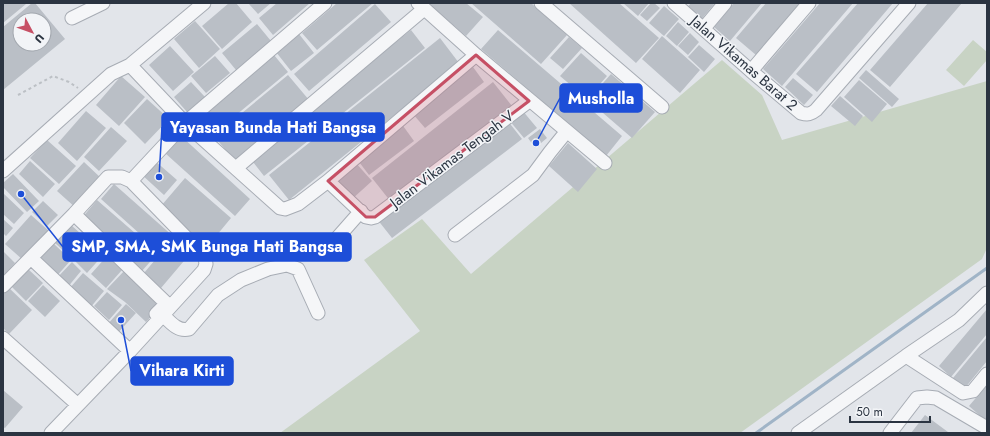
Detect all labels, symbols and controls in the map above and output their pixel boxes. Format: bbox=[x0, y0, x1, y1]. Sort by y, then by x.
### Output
street label: Jalan Vikamas Barat 2 bbox=[684, 9, 802, 116]
north arrow bbox=[12, 12, 52, 52]
text: U bbox=[31, 30, 48, 47]
callout: Musholla bbox=[560, 84, 642, 112]
text: Musholla bbox=[568, 87, 634, 110]
street label: Jalan Vikamas Tengah V bbox=[384, 105, 519, 214]
callout: Yayasan Bunda Hati Bangsa bbox=[162, 113, 384, 141]
text: Yayasan Bunda Hati Bangsa bbox=[169, 116, 376, 139]
callout: SMP, SMA, SMK Bunga Hati Bangsa bbox=[63, 233, 351, 261]
text: SMP, SMA, SMK Bunga Hati Bangsa bbox=[71, 235, 343, 258]
callout: Vihara Kirti bbox=[131, 357, 233, 385]
text: Vihara Kirti bbox=[138, 359, 225, 382]
scale bar bbox=[850, 398, 930, 424]
text: 50 m bbox=[856, 403, 883, 421]

